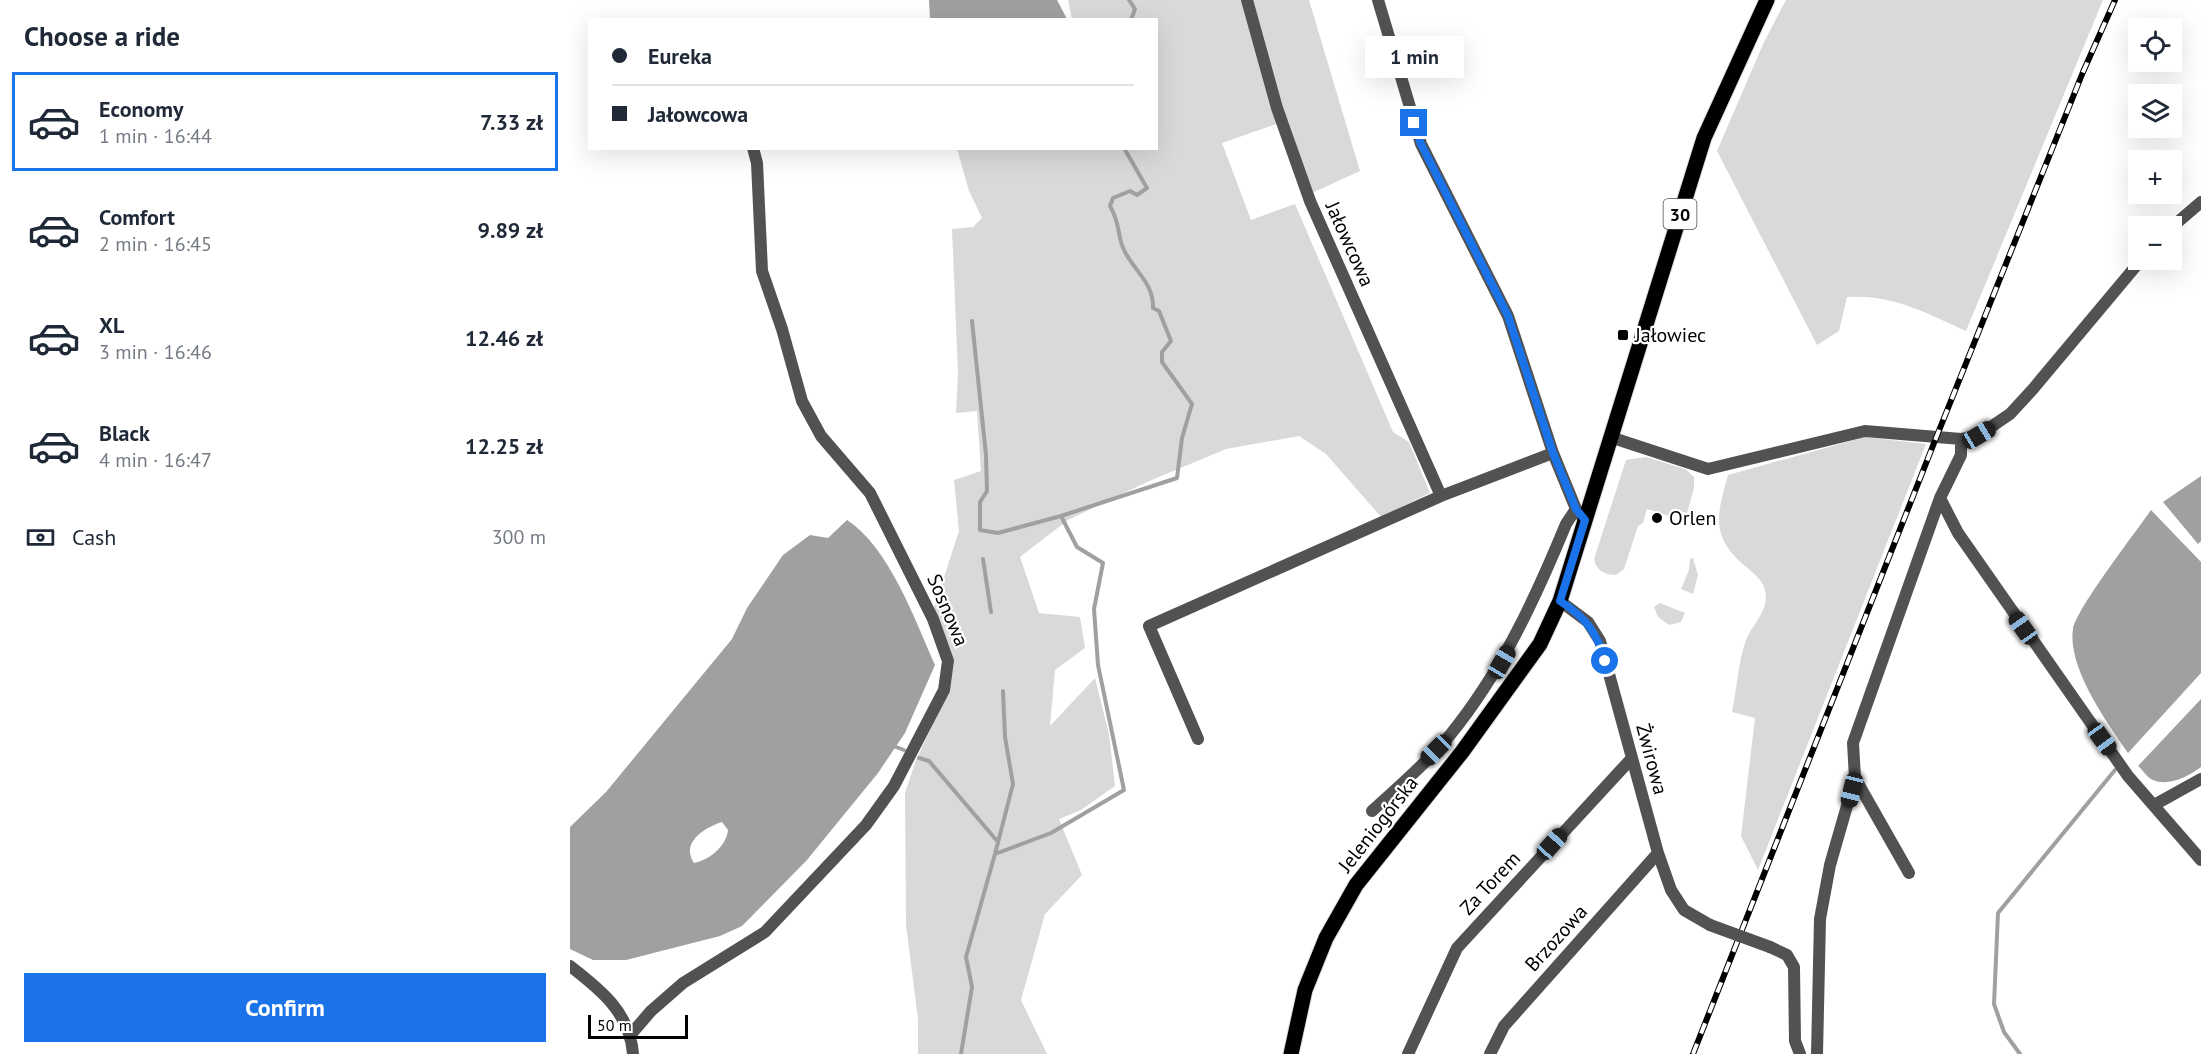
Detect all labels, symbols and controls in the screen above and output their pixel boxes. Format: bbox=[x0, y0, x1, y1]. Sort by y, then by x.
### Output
map controls bbox=[2128, 18, 2182, 270]
button: locate bbox=[2128, 18, 2182, 72]
text: Choose a ride bbox=[24, 19, 180, 53]
callout: 1 min bbox=[1364, 36, 1464, 78]
text: Eureka bbox=[648, 42, 712, 70]
text: 1 min bbox=[1390, 44, 1439, 70]
button: layers bbox=[2128, 84, 2182, 138]
icon: car bbox=[27, 95, 81, 149]
text: Economy bbox=[99, 95, 183, 123]
text: Jałowcowa bbox=[648, 100, 748, 128]
text: 7.33 zł bbox=[480, 108, 543, 136]
route end bbox=[1400, 109, 1427, 136]
text: 1 min · 16:44 bbox=[99, 123, 212, 149]
button: + bbox=[2128, 150, 2182, 204]
street label: Jałowcowa bbox=[1319, 197, 1380, 291]
road number: 30 bbox=[1664, 199, 1696, 229]
icon: car bbox=[27, 203, 81, 257]
text: Comfort bbox=[99, 203, 175, 231]
text: 9.89 zł bbox=[478, 216, 543, 244]
button: − bbox=[2128, 216, 2182, 270]
text: 2 min · 16:45 bbox=[99, 231, 212, 257]
icon: car bbox=[27, 311, 81, 365]
text: XL bbox=[99, 311, 124, 339]
place label: Jałowiec bbox=[1634, 322, 1706, 348]
text: 12.46 zł bbox=[465, 324, 543, 352]
marker: Jałowiec bbox=[1616, 328, 1630, 342]
text: 3 min · 16:46 bbox=[99, 339, 212, 365]
car bbox=[1959, 418, 1999, 452]
icon: car bbox=[27, 419, 81, 473]
text: Black bbox=[99, 419, 150, 447]
text: 12.25 zł bbox=[465, 432, 543, 460]
text: 4 min · 16:47 bbox=[99, 447, 212, 473]
place label: Orlen bbox=[1669, 505, 1716, 531]
marker: Orlen bbox=[1650, 511, 1664, 525]
icon: cash bbox=[24, 521, 57, 554]
text: Cash bbox=[72, 523, 116, 551]
text: 300 m bbox=[492, 524, 546, 550]
street label: Sosnowa bbox=[921, 570, 975, 650]
car bbox=[2005, 608, 2041, 648]
car bbox=[1485, 642, 1519, 682]
route start bbox=[1591, 647, 1618, 674]
car bbox=[2084, 719, 2120, 759]
street label: Żwirowa bbox=[1630, 721, 1674, 797]
car bbox=[1417, 731, 1455, 769]
car bbox=[1839, 770, 1865, 810]
street label: Jeleniogórska bbox=[1332, 771, 1424, 878]
car bbox=[1533, 825, 1571, 863]
street label: Za Torem bbox=[1454, 846, 1526, 920]
street label: Brzozowa bbox=[1519, 899, 1593, 977]
button: Confirm bbox=[24, 973, 546, 1042]
scale bar bbox=[588, 1012, 688, 1040]
text: 50 m bbox=[597, 1015, 632, 1035]

